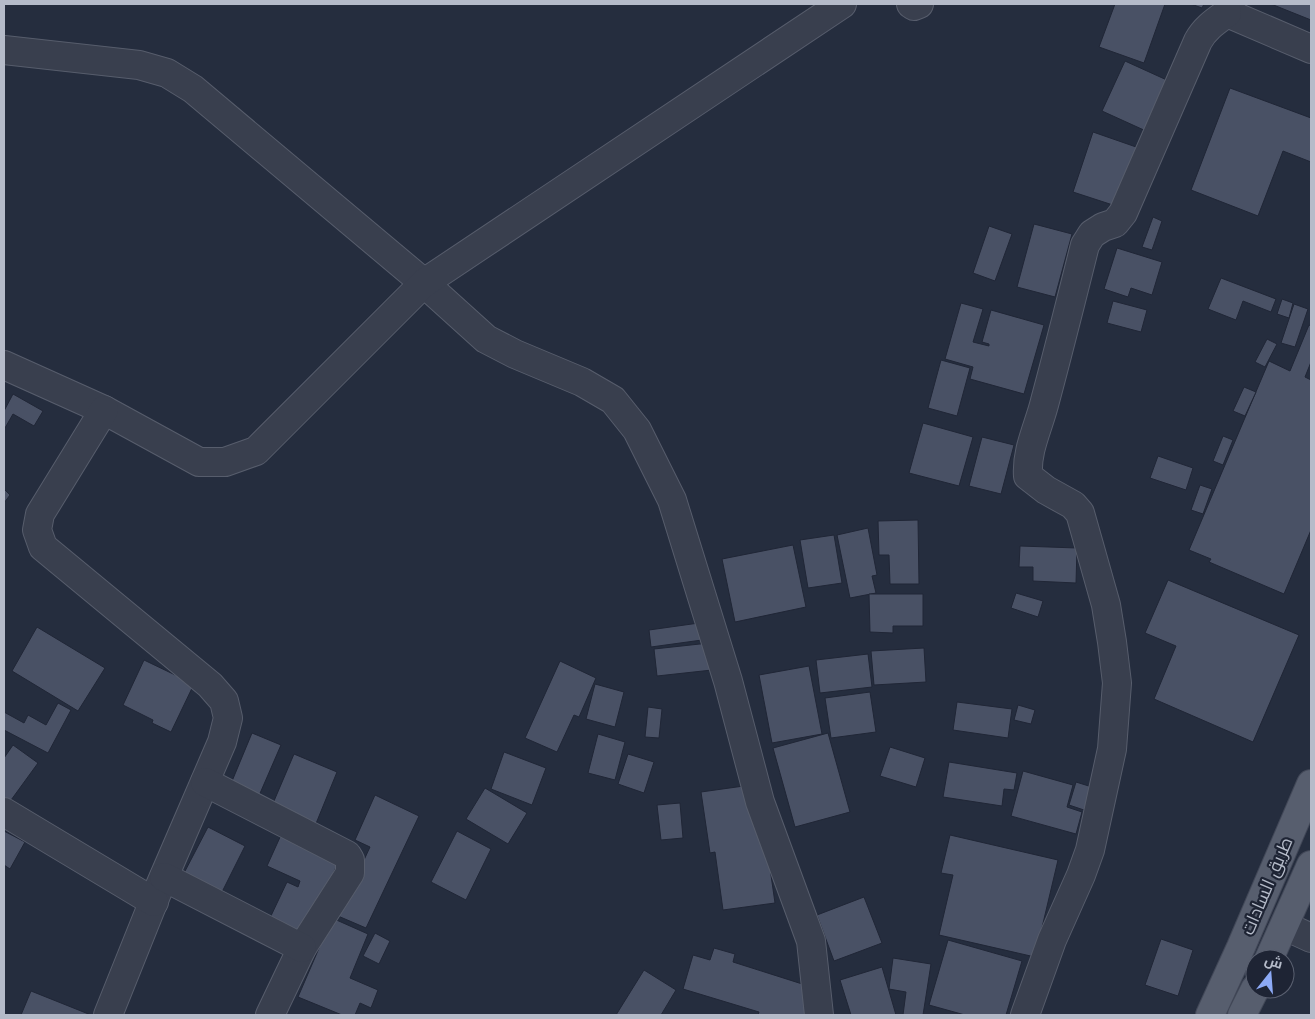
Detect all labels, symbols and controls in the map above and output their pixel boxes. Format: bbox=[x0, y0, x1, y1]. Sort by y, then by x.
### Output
street label: طريق السادات bbox=[1237, 834, 1298, 939]
north arrow bbox=[1245, 949, 1295, 999]
text: ش bbox=[1263, 951, 1285, 973]

